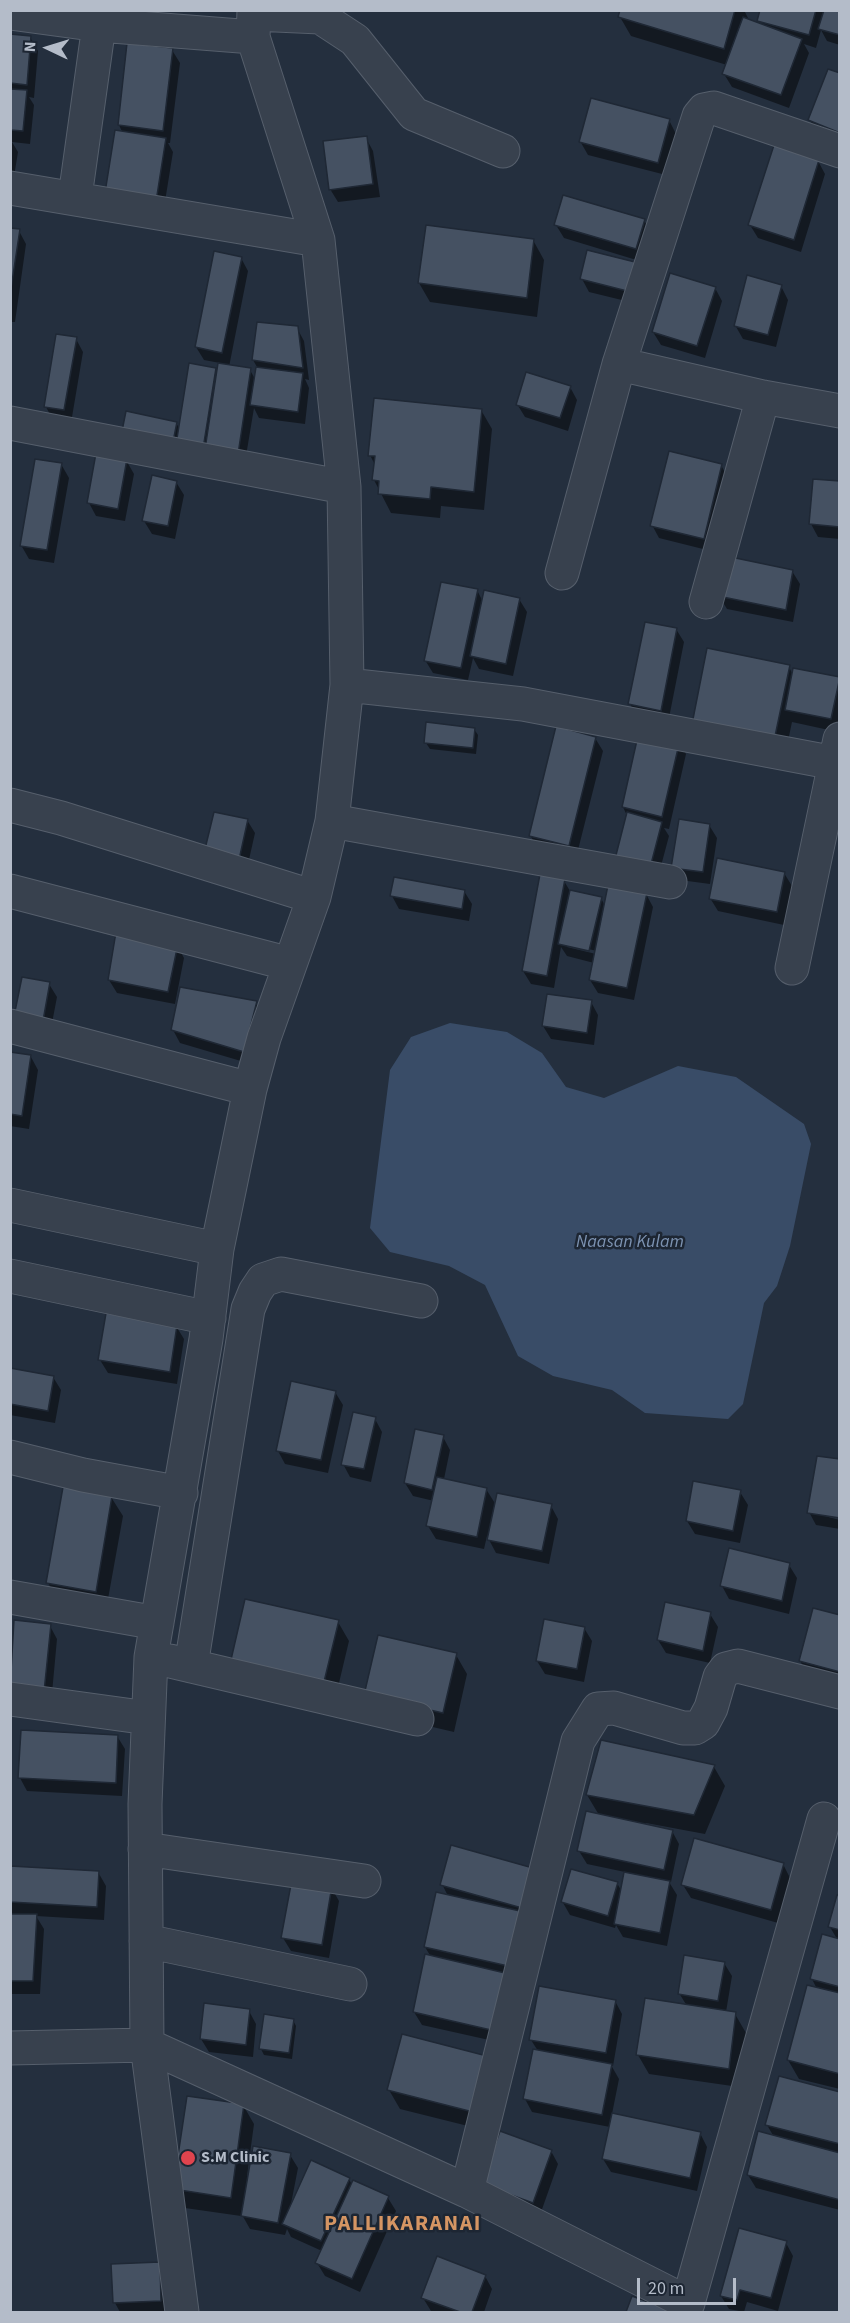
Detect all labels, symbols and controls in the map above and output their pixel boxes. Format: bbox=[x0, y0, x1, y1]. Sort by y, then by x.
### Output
north arrow bbox=[18, 18, 78, 78]
text: N bbox=[19, 41, 41, 53]
water label: Naasan Kulam bbox=[576, 1232, 684, 1254]
place label: S.M Clinic bbox=[201, 2148, 269, 2168]
marker: S.M Clinic bbox=[179, 2149, 197, 2167]
district label: PALLIKARANAI bbox=[324, 2212, 482, 2238]
scale bar bbox=[640, 2266, 739, 2304]
text: 20 m bbox=[648, 2276, 684, 2301]

